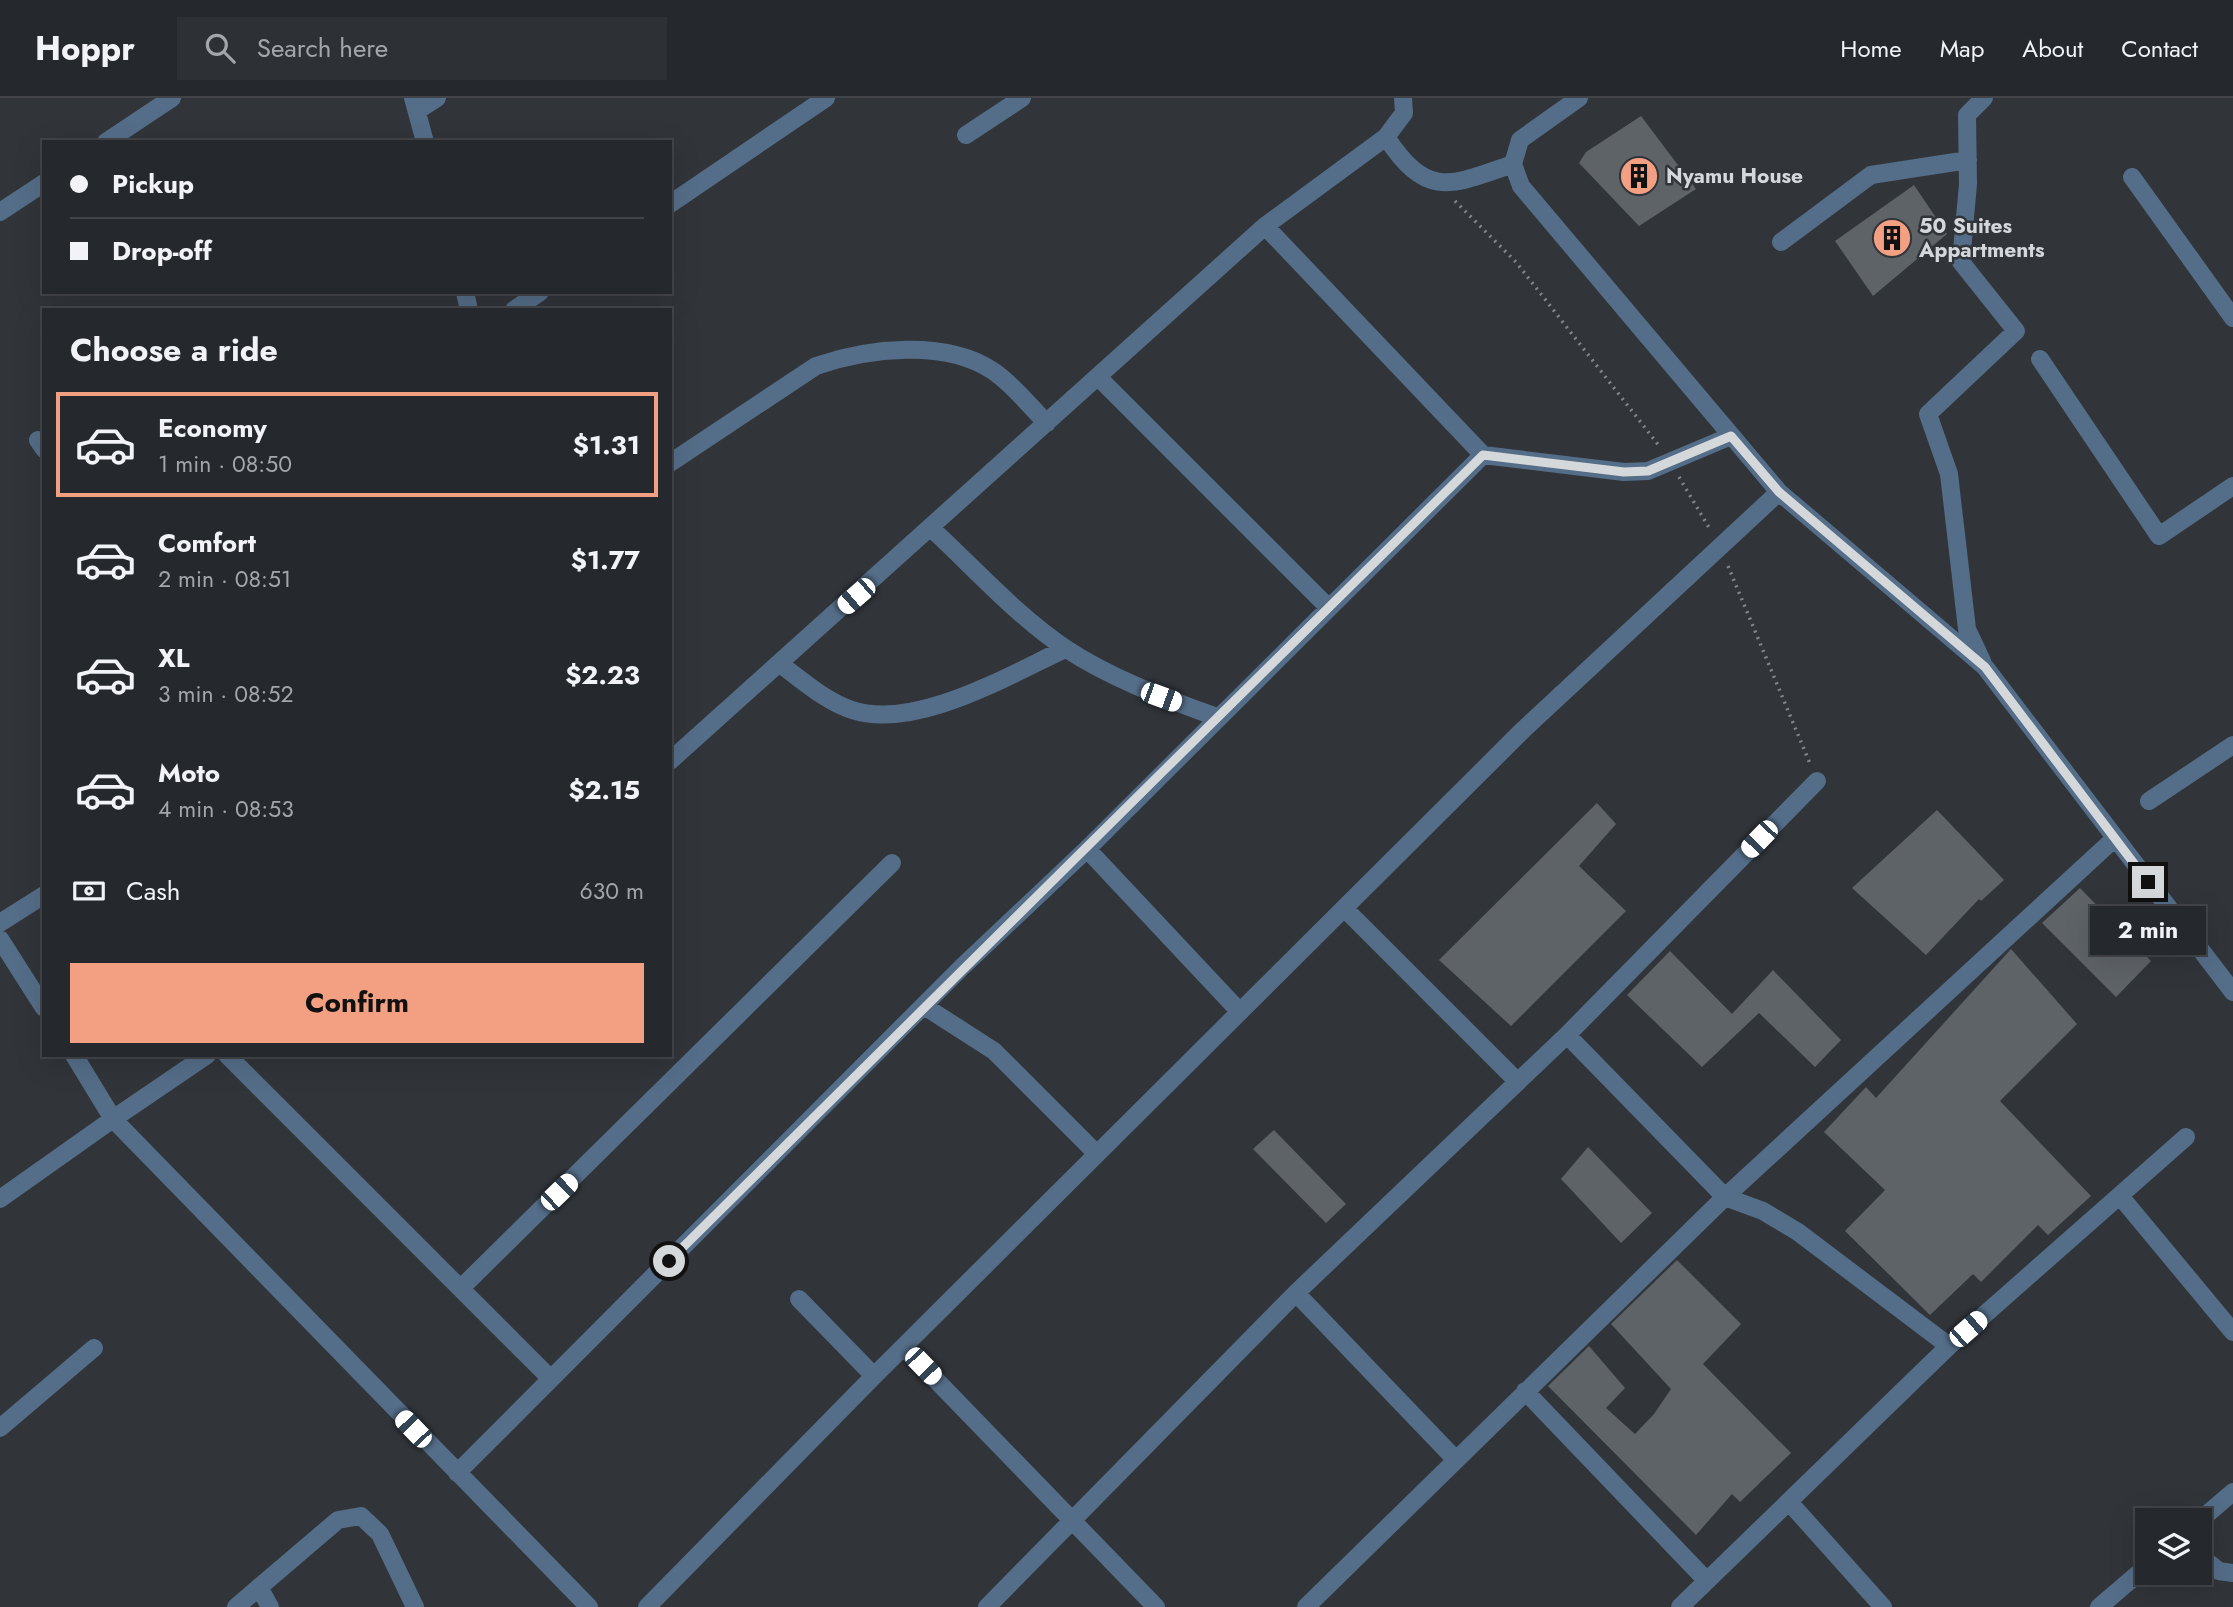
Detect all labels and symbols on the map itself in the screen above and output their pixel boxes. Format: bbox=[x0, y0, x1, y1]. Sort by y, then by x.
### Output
building icon: Nyamu House bbox=[1618, 155, 1660, 197]
place label: Nyamu House bbox=[1666, 161, 1803, 191]
place label: 50 Suites Appartments bbox=[1918, 211, 2045, 265]
building icon: 50 Suites Appartments bbox=[1871, 217, 1913, 259]
car bbox=[834, 574, 879, 618]
car bbox=[1138, 680, 1185, 714]
car bbox=[1737, 817, 1782, 861]
route end bbox=[2132, 866, 2164, 898]
callout: 2 min bbox=[2090, 906, 2206, 956]
car bbox=[537, 1170, 582, 1214]
route start bbox=[653, 1245, 685, 1277]
car bbox=[1946, 1307, 1991, 1351]
car bbox=[901, 1344, 946, 1388]
car bbox=[391, 1407, 436, 1451]

